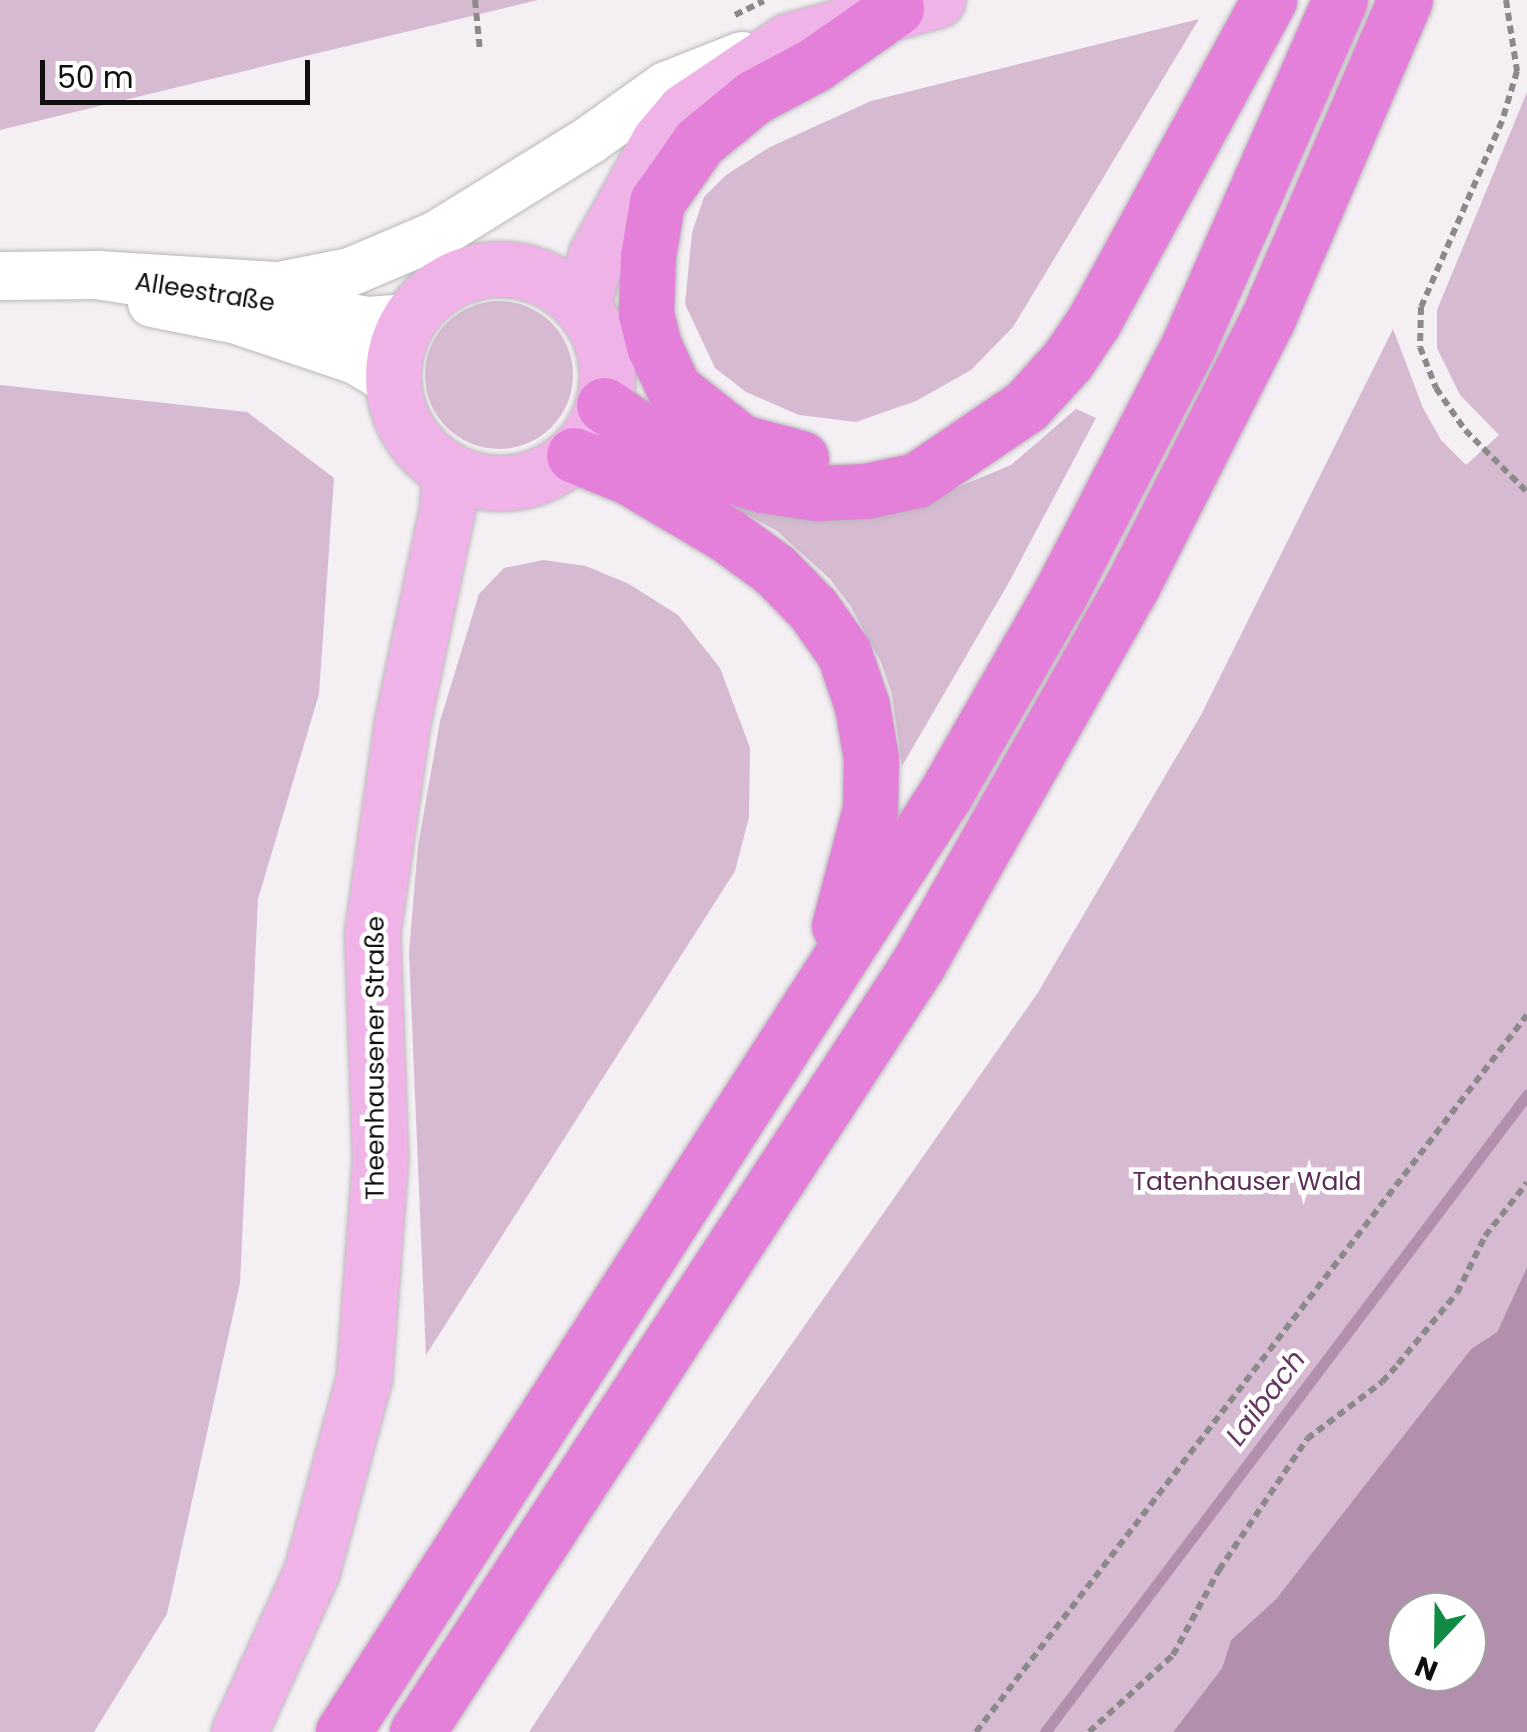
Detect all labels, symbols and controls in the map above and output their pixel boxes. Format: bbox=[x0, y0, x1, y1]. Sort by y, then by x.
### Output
scale bar bbox=[45, 40, 315, 102]
text: 50 m bbox=[57, 56, 134, 99]
street label: Alleestraße bbox=[133, 267, 277, 319]
street label: Theenhausener Straße bbox=[361, 916, 391, 1200]
park label: Tatenhauser Wald bbox=[1133, 1167, 1361, 1197]
water label: Laibach bbox=[1219, 1344, 1313, 1452]
north arrow bbox=[1387, 1592, 1487, 1692]
text: N bbox=[1409, 1646, 1443, 1690]

